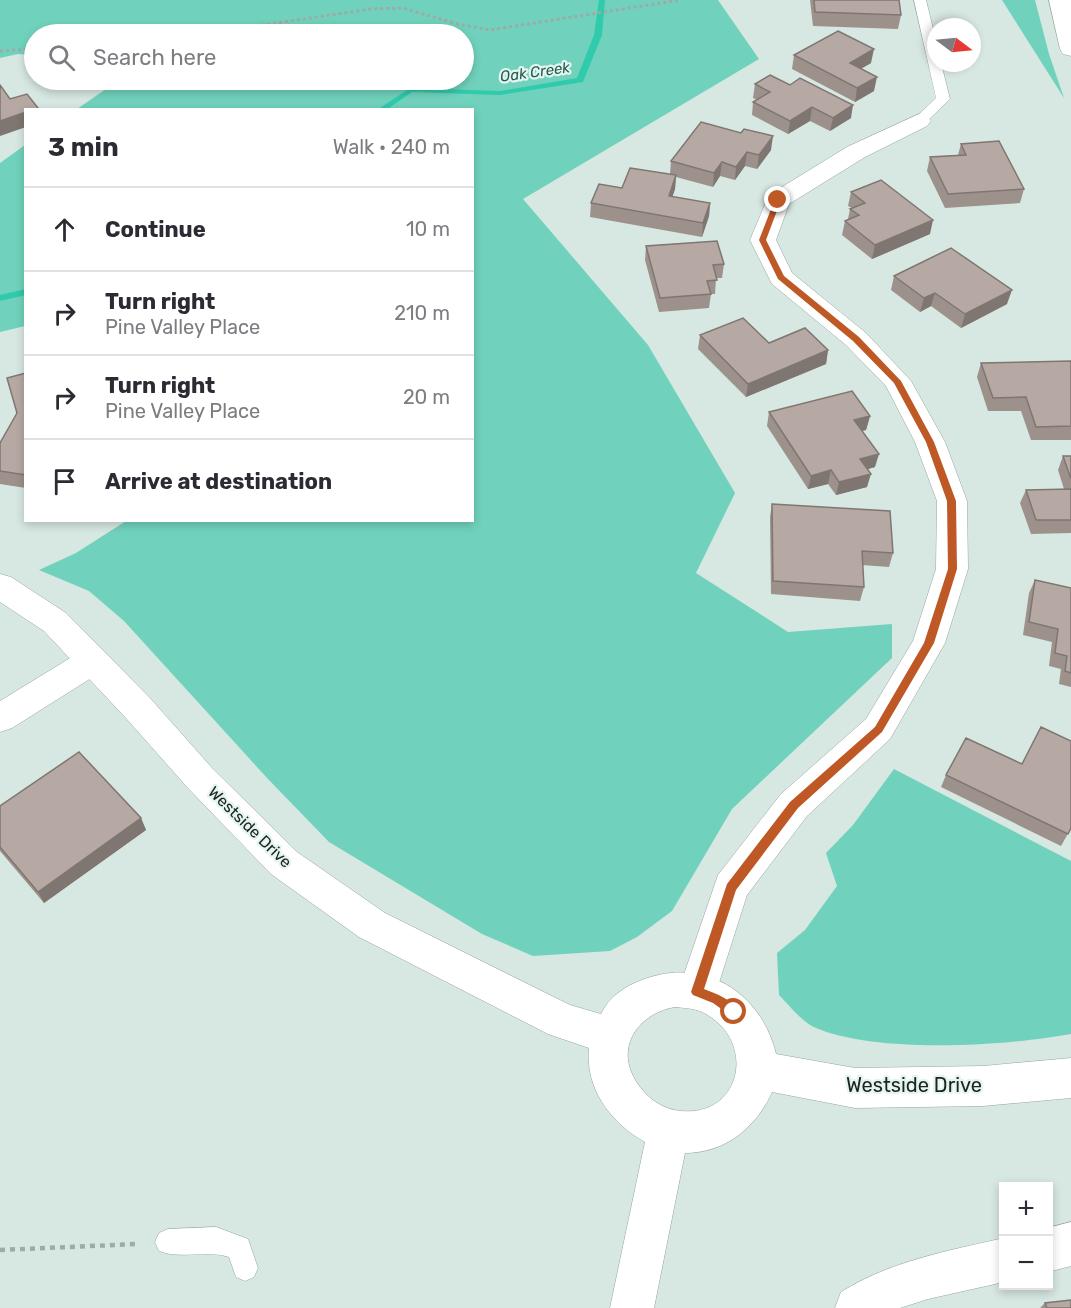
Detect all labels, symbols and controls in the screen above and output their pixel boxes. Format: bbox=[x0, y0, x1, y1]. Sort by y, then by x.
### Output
north arrow bbox=[927, 18, 981, 72]
search box bbox=[24, 24, 474, 90]
icon: search bbox=[45, 41, 78, 74]
text: Search here bbox=[93, 44, 216, 71]
water label: Oak Creek bbox=[499, 58, 571, 86]
text: 3 min bbox=[48, 132, 119, 163]
text: Walk · 240 m bbox=[333, 135, 450, 159]
route end bbox=[764, 186, 790, 212]
icon: ahead bbox=[48, 213, 81, 246]
text: Continue bbox=[105, 216, 206, 243]
text: 10 m bbox=[406, 217, 450, 241]
text: Turn right bbox=[105, 288, 215, 315]
icon: right bbox=[48, 297, 81, 330]
text: 210 m bbox=[394, 301, 450, 325]
text: Pine Valley Place bbox=[105, 315, 260, 339]
text: Turn right bbox=[105, 372, 215, 399]
icon: right bbox=[48, 381, 81, 414]
text: 20 m bbox=[403, 385, 450, 409]
text: Pine Valley Place bbox=[105, 399, 260, 423]
icon: arrive bbox=[48, 465, 81, 498]
text: Arrive at destination bbox=[105, 468, 332, 495]
street label: Westside Drive bbox=[204, 782, 296, 872]
route start bbox=[720, 998, 746, 1024]
street label: Westside Drive bbox=[846, 1073, 982, 1097]
map controls bbox=[999, 1182, 1053, 1290]
button: + bbox=[999, 1182, 1053, 1236]
button: − bbox=[999, 1236, 1053, 1290]

